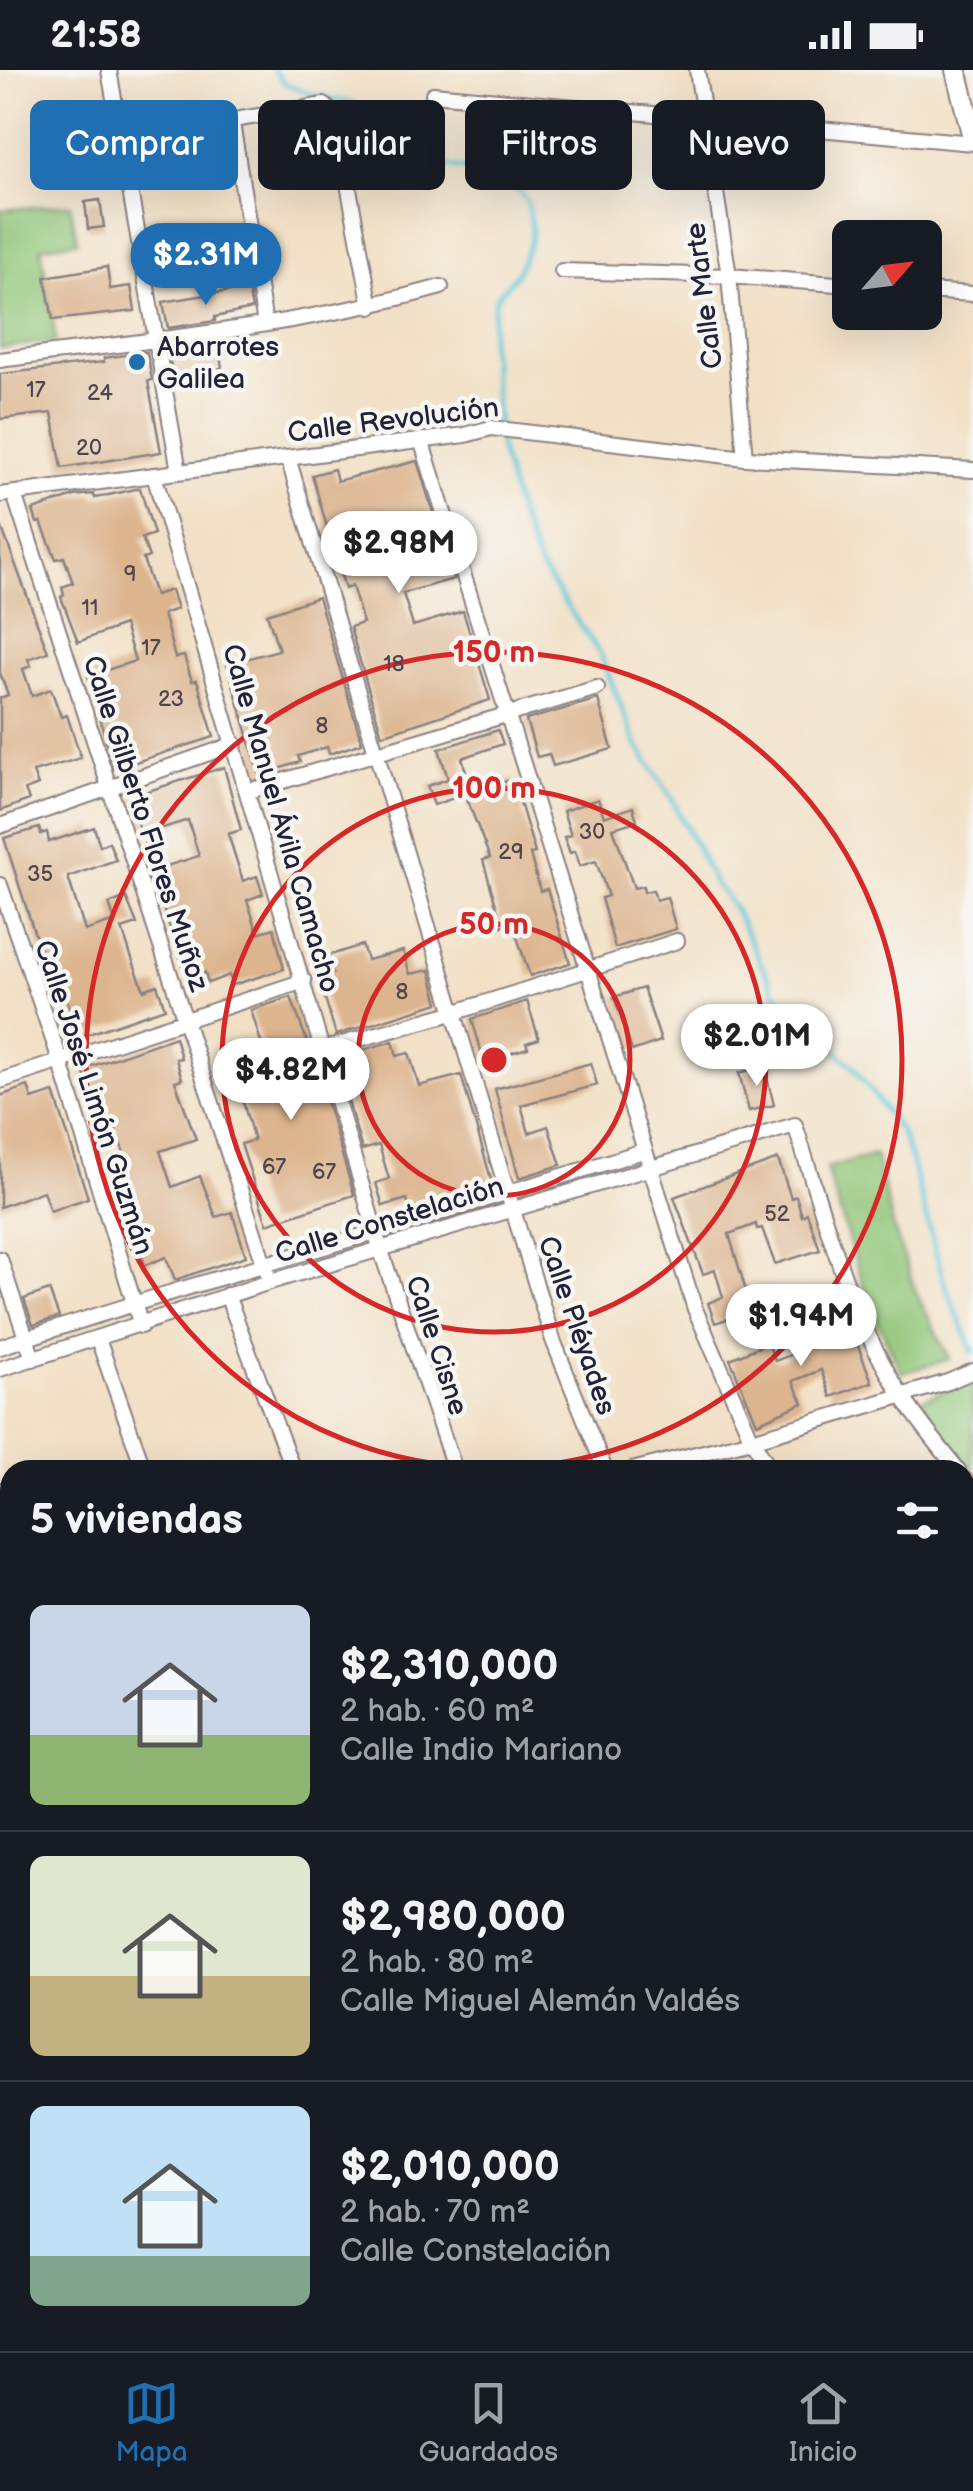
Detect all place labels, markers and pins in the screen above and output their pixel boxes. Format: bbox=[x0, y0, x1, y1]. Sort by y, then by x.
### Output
pin: $2.31M bbox=[125, 223, 287, 308]
place label: Abarrotes Galilea bbox=[157, 331, 279, 396]
marker: Abarrotes Galilea bbox=[126, 351, 148, 373]
pin: $2.98M bbox=[318, 511, 480, 596]
pin: $2.01M bbox=[676, 1004, 838, 1089]
pin: $4.82M bbox=[210, 1038, 372, 1123]
centre of rings bbox=[476, 1042, 512, 1078]
pin: $1.94M bbox=[720, 1284, 882, 1369]

